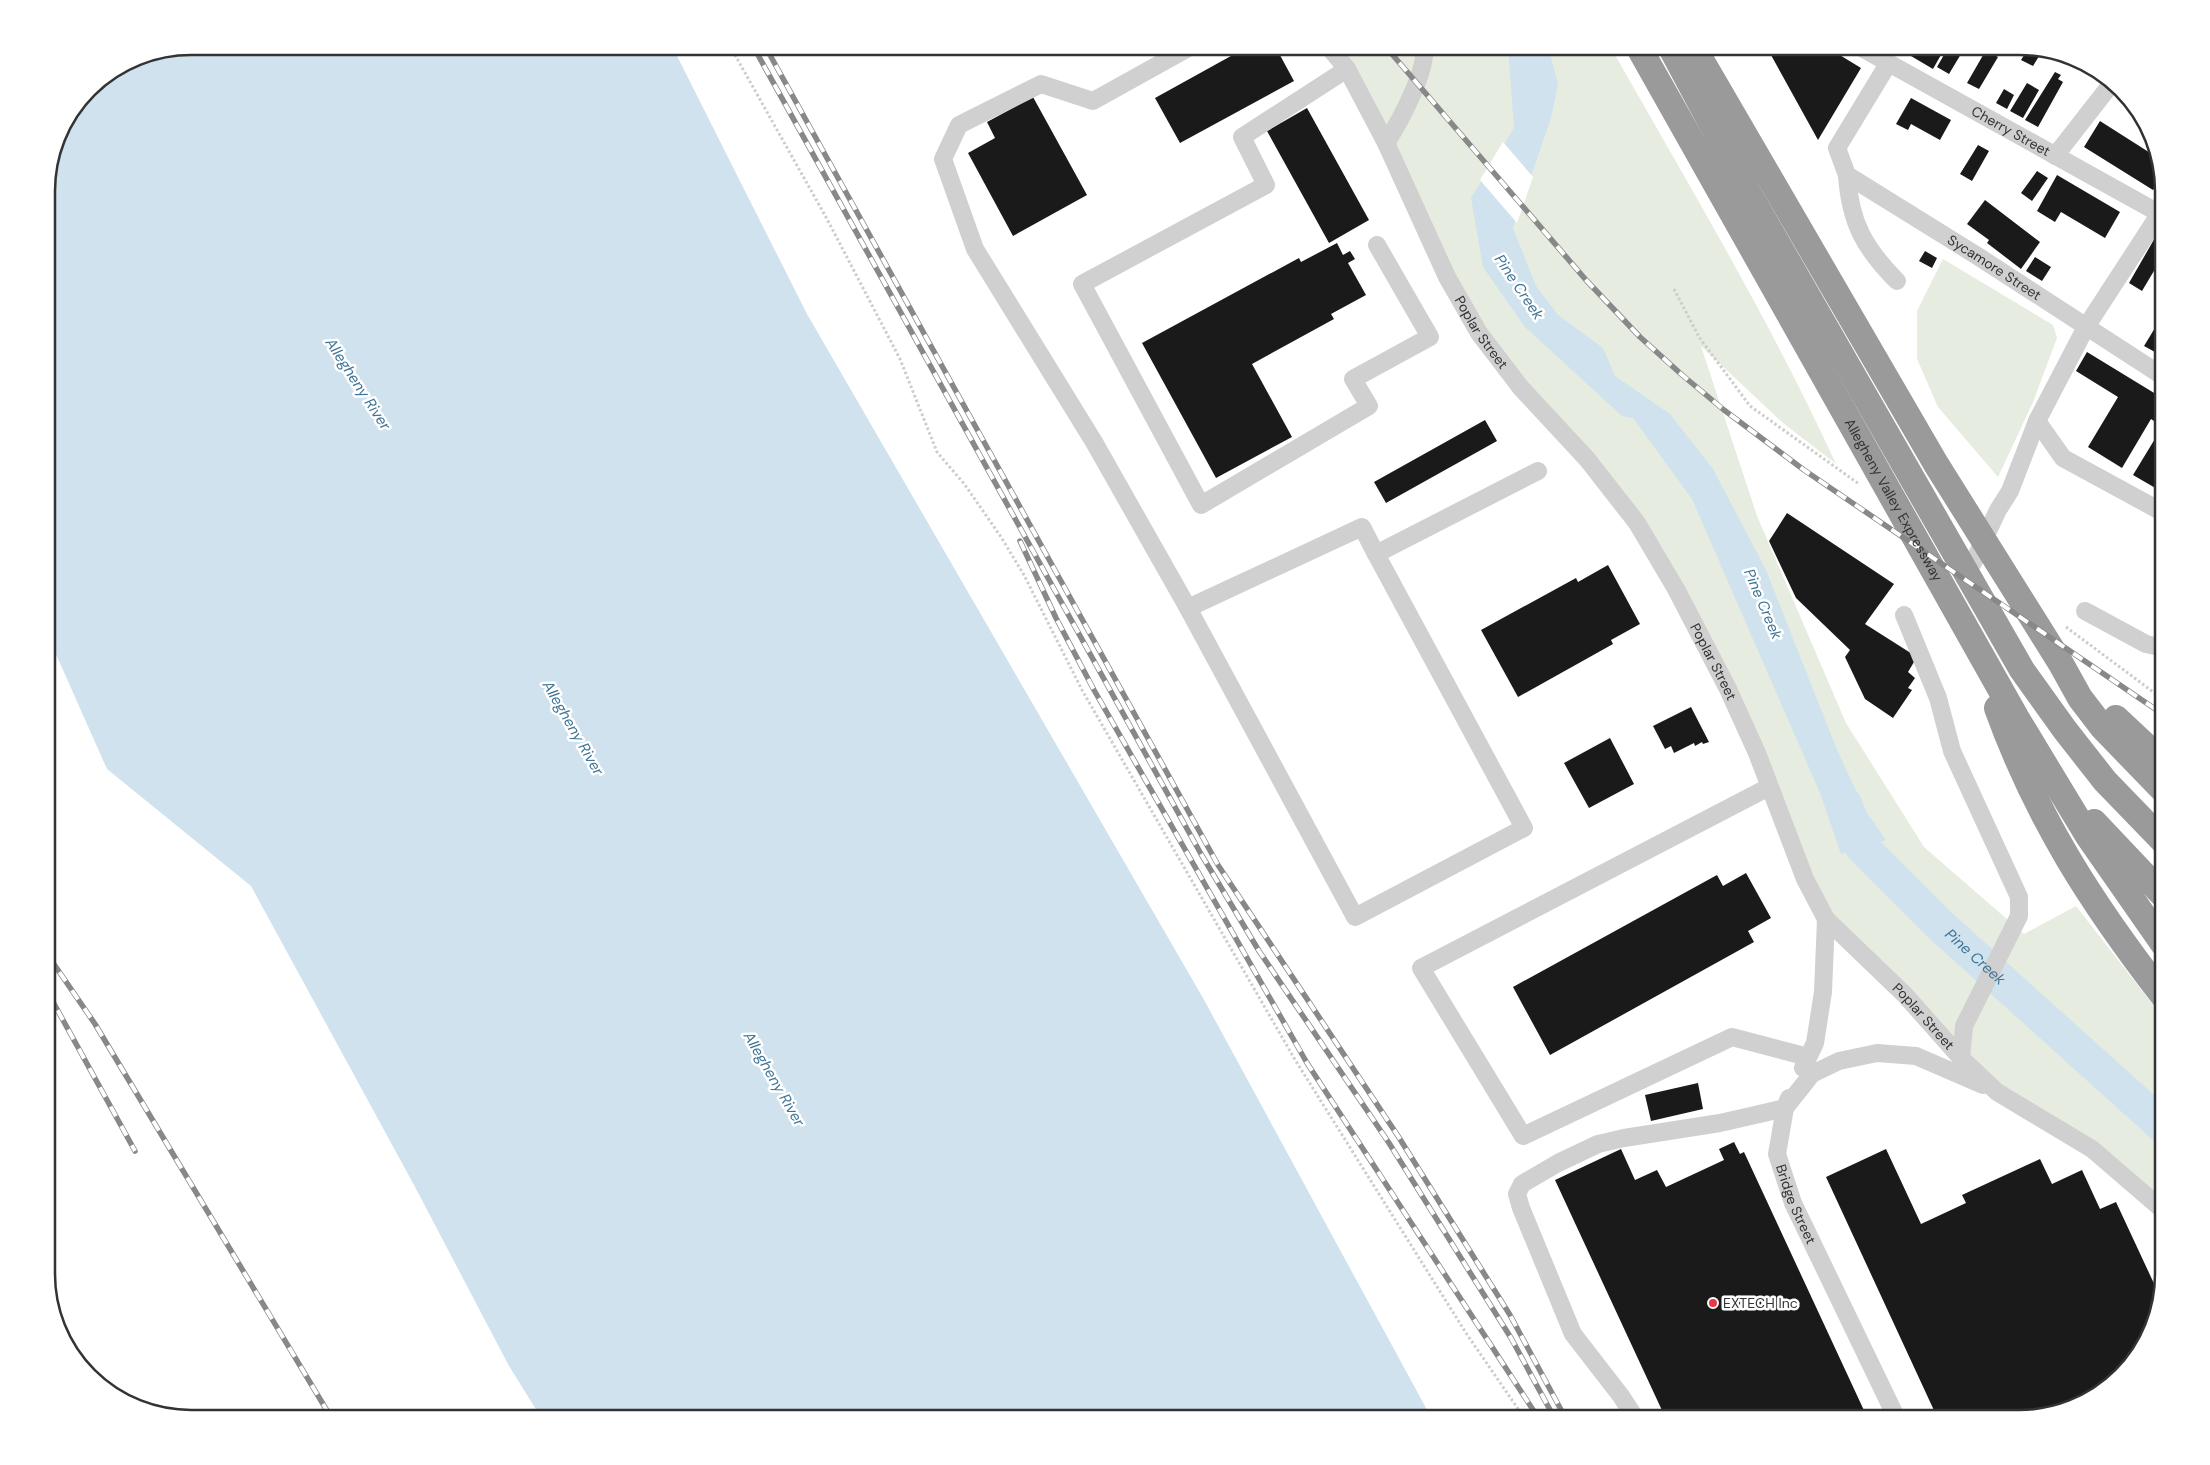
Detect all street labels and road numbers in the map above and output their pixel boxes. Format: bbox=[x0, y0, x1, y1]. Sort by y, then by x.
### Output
street label: Cherry Street bbox=[1968, 102, 2054, 160]
street label: Sycamore Street bbox=[1944, 231, 2045, 304]
street label: Poplar Street bbox=[1451, 293, 1512, 373]
street label: Allegheny Valley Expressway bbox=[1841, 415, 1947, 585]
street label: Poplar Street bbox=[1686, 620, 1741, 703]
street label: Poplar Street bbox=[1889, 979, 1958, 1053]
street label: Bridge Street bbox=[1772, 1162, 1820, 1247]

